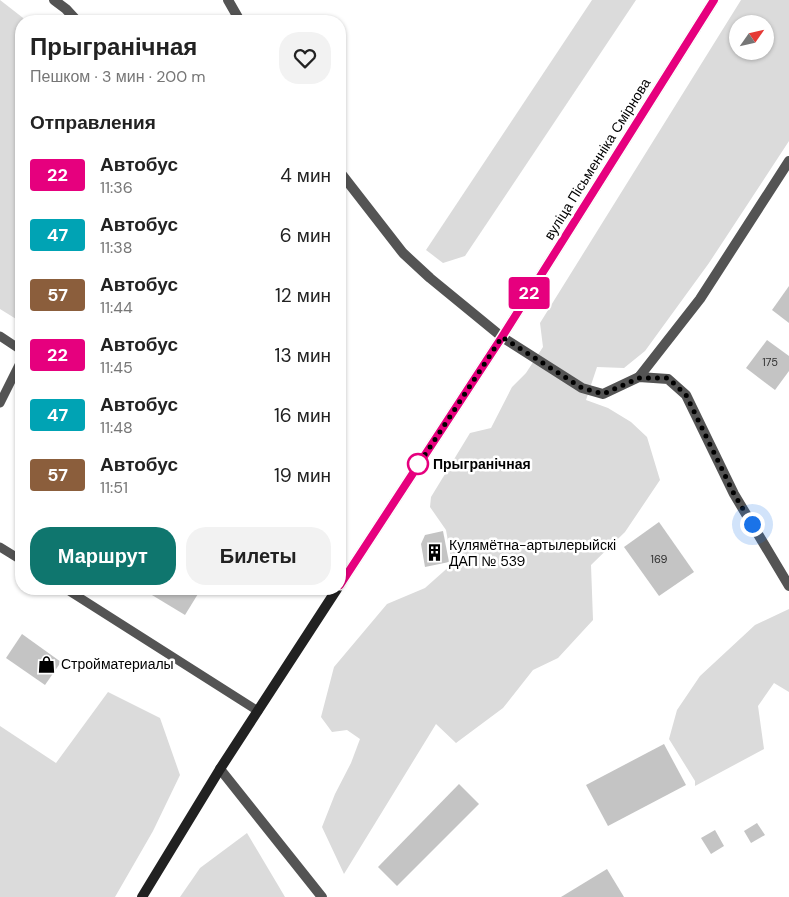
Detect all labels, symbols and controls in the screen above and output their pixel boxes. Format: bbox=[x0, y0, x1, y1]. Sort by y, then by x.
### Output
north arrow bbox=[729, 15, 774, 60]
map controls bbox=[729, 15, 774, 60]
text: Прыгранічная bbox=[30, 31, 197, 62]
button: heart bbox=[279, 32, 331, 84]
text: Пешком · 3 мин · 200 m bbox=[30, 66, 206, 87]
street label: вуліца Пісьменніка Смірнова bbox=[540, 75, 654, 243]
text: Отправления bbox=[30, 110, 156, 135]
text: Автобус bbox=[100, 152, 178, 177]
text: 22 bbox=[47, 163, 68, 187]
text: 4 мин bbox=[280, 163, 331, 188]
text: 11:36 bbox=[100, 177, 133, 198]
text: Автобус bbox=[100, 212, 178, 237]
text: 47 bbox=[47, 223, 68, 247]
text: 6 мин bbox=[280, 223, 331, 248]
text: 11:38 bbox=[100, 237, 132, 258]
text: Автобус bbox=[100, 272, 178, 297]
line badge: 22 bbox=[506, 277, 552, 309]
text: 22 bbox=[519, 281, 539, 305]
text: 57 bbox=[47, 283, 68, 307]
text: 12 мин bbox=[275, 283, 331, 308]
text: 11:44 bbox=[100, 297, 133, 318]
text: Автобус bbox=[100, 332, 178, 357]
text: 22 bbox=[47, 343, 68, 367]
text: 13 мин bbox=[275, 343, 331, 368]
house number: 175 bbox=[762, 355, 778, 369]
text: 11:45 bbox=[100, 357, 133, 378]
text: Автобус bbox=[100, 392, 178, 417]
text: 47 bbox=[47, 403, 68, 427]
text: 16 мин bbox=[274, 403, 331, 428]
text: 11:48 bbox=[100, 417, 133, 438]
text: Автобус bbox=[100, 452, 178, 477]
marker: Прыгранічная bbox=[407, 453, 429, 475]
place label: Прыгранічная bbox=[433, 455, 531, 473]
text: 57 bbox=[47, 463, 68, 487]
text: 19 мин bbox=[274, 463, 331, 488]
text: 11:51 bbox=[100, 477, 128, 498]
your location bbox=[740, 512, 765, 537]
button: Маршрут bbox=[30, 527, 176, 585]
button: Билеты bbox=[186, 527, 331, 585]
place label: Кулямётна-артылерыйскі ДАП № 539 bbox=[449, 536, 616, 570]
building icon: Кулямётна-артылерыйскі ДАП № 539 bbox=[425, 543, 445, 563]
house number: 169 bbox=[650, 552, 668, 566]
shop icon: Стройматериалы bbox=[37, 654, 57, 674]
place label: Стройматериалы bbox=[61, 655, 174, 673]

